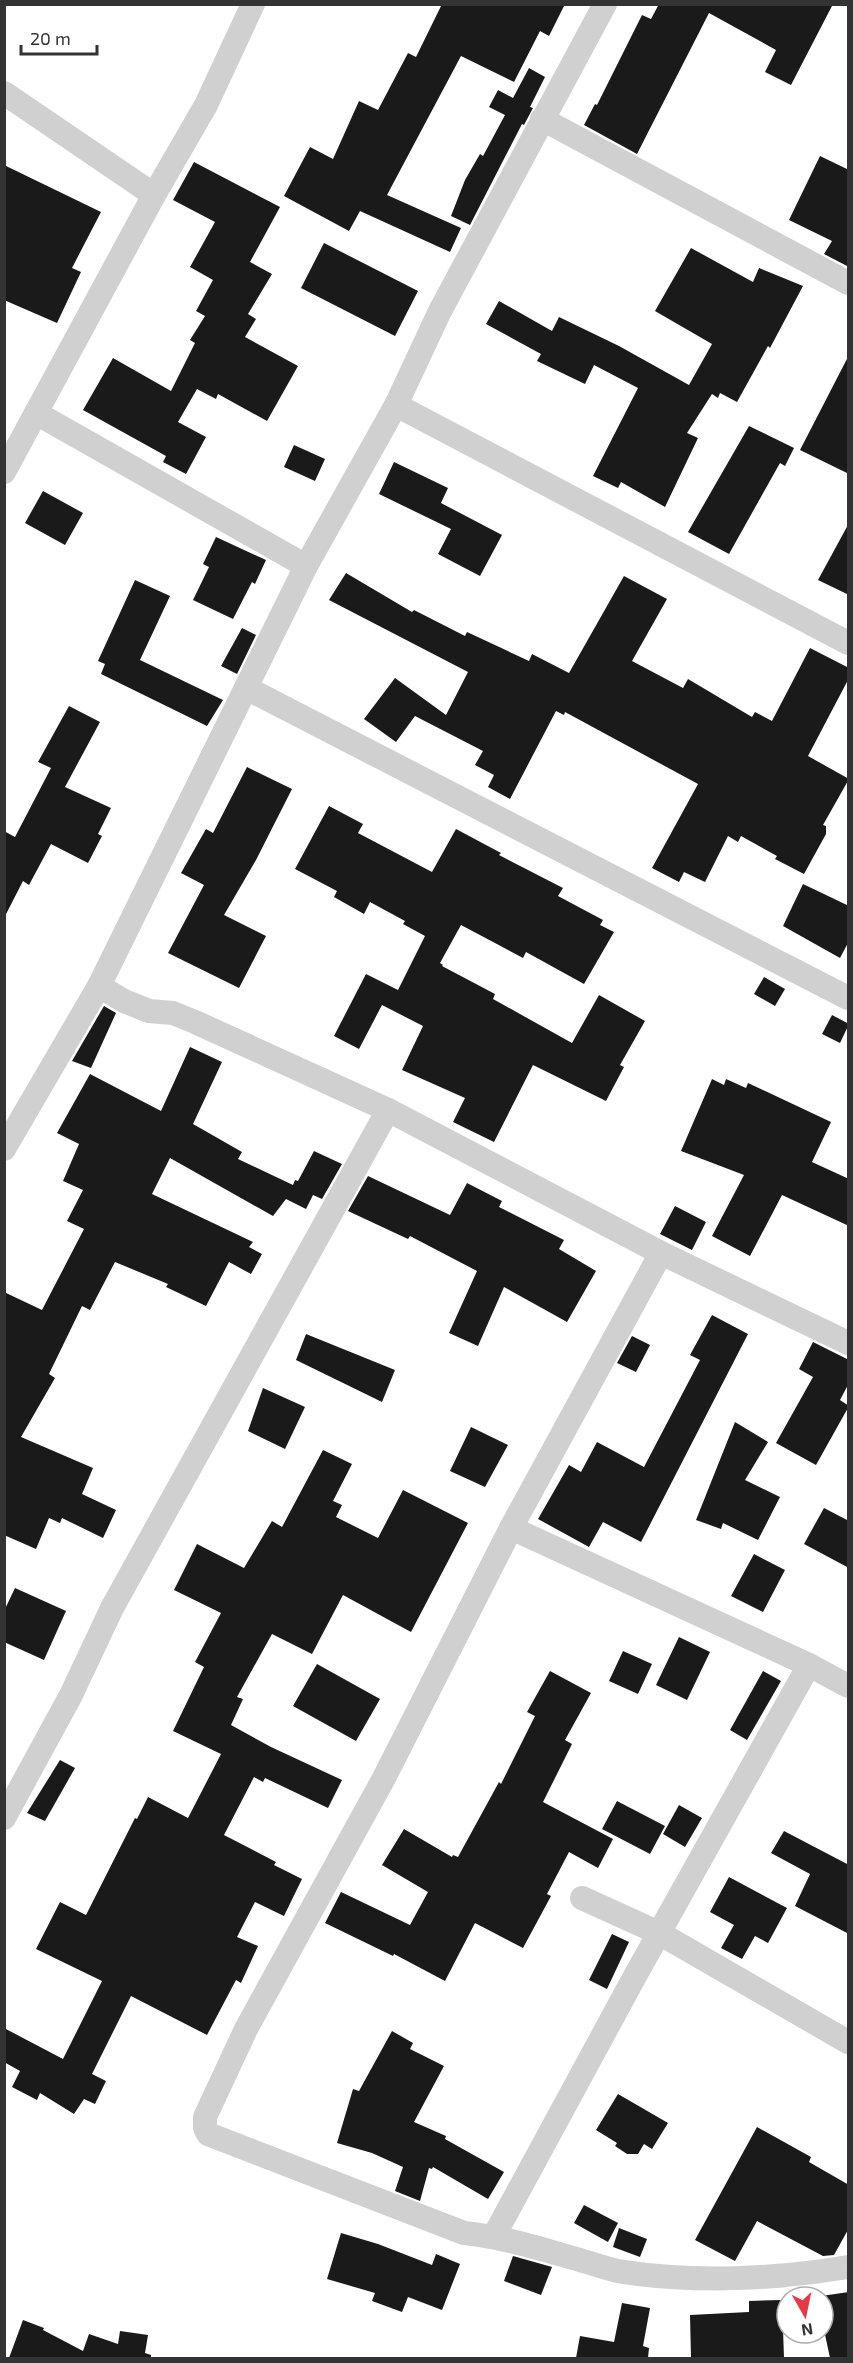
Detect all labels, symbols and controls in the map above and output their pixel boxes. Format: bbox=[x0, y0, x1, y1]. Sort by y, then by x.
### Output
scale bar bbox=[21, 18, 98, 56]
text: 20 m bbox=[30, 27, 71, 49]
north arrow bbox=[775, 2285, 835, 2345]
text: N bbox=[800, 2320, 815, 2341]

